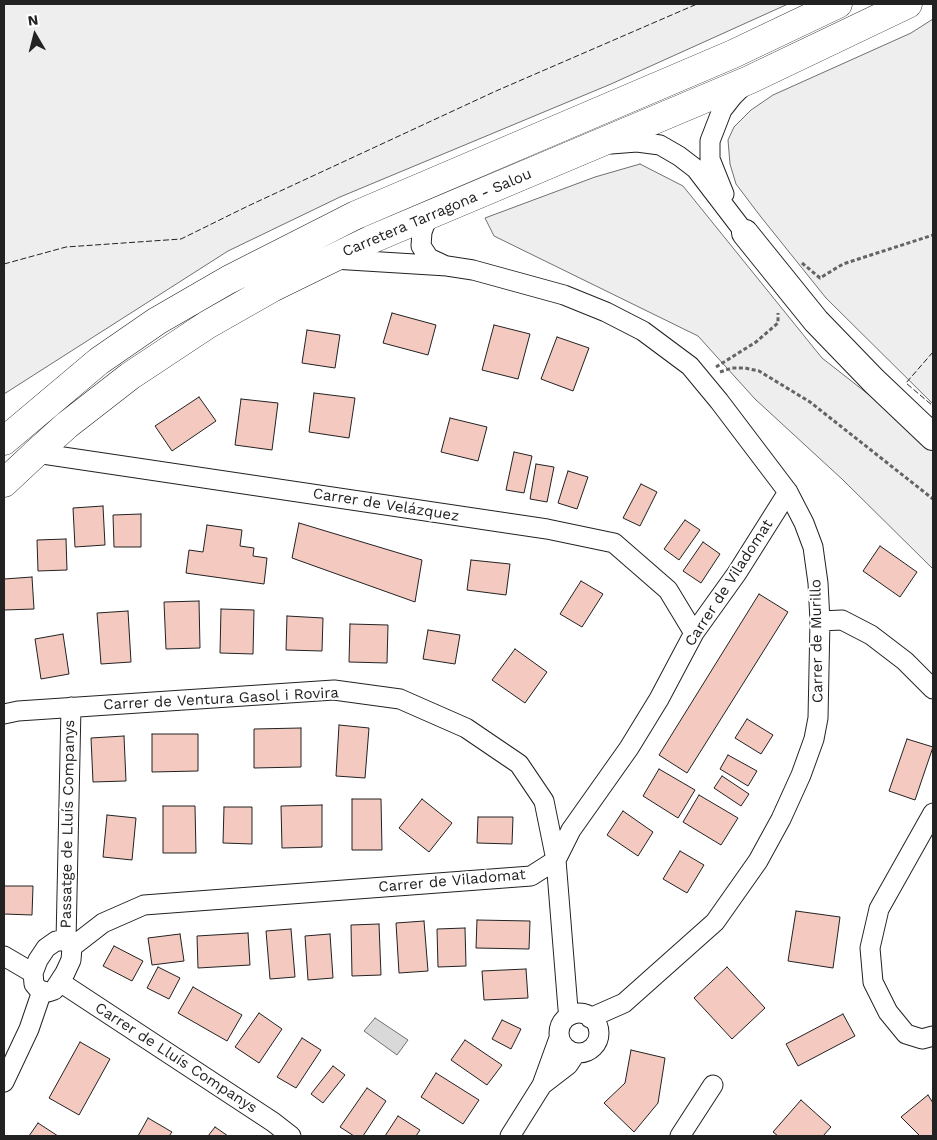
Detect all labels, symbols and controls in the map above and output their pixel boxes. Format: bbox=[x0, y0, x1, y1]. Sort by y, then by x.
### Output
north arrow bbox=[10, 10, 60, 60]
text: N bbox=[27, 12, 39, 29]
street label: Carretera Tarragona - Salou bbox=[340, 165, 534, 261]
street label: Carrer de Velázquez bbox=[312, 485, 460, 525]
street label: Carrer de Viladomat bbox=[681, 516, 777, 650]
street label: Carrer de Murillo bbox=[807, 579, 827, 703]
street label: Carrer de Ventura Gasol i Rovira bbox=[103, 684, 339, 714]
street label: Passatge de Lluís Companys bbox=[57, 720, 79, 928]
street label: Carrer de Viladomat bbox=[378, 866, 526, 896]
street label: Carrer de Lluís Companys bbox=[92, 999, 260, 1117]

